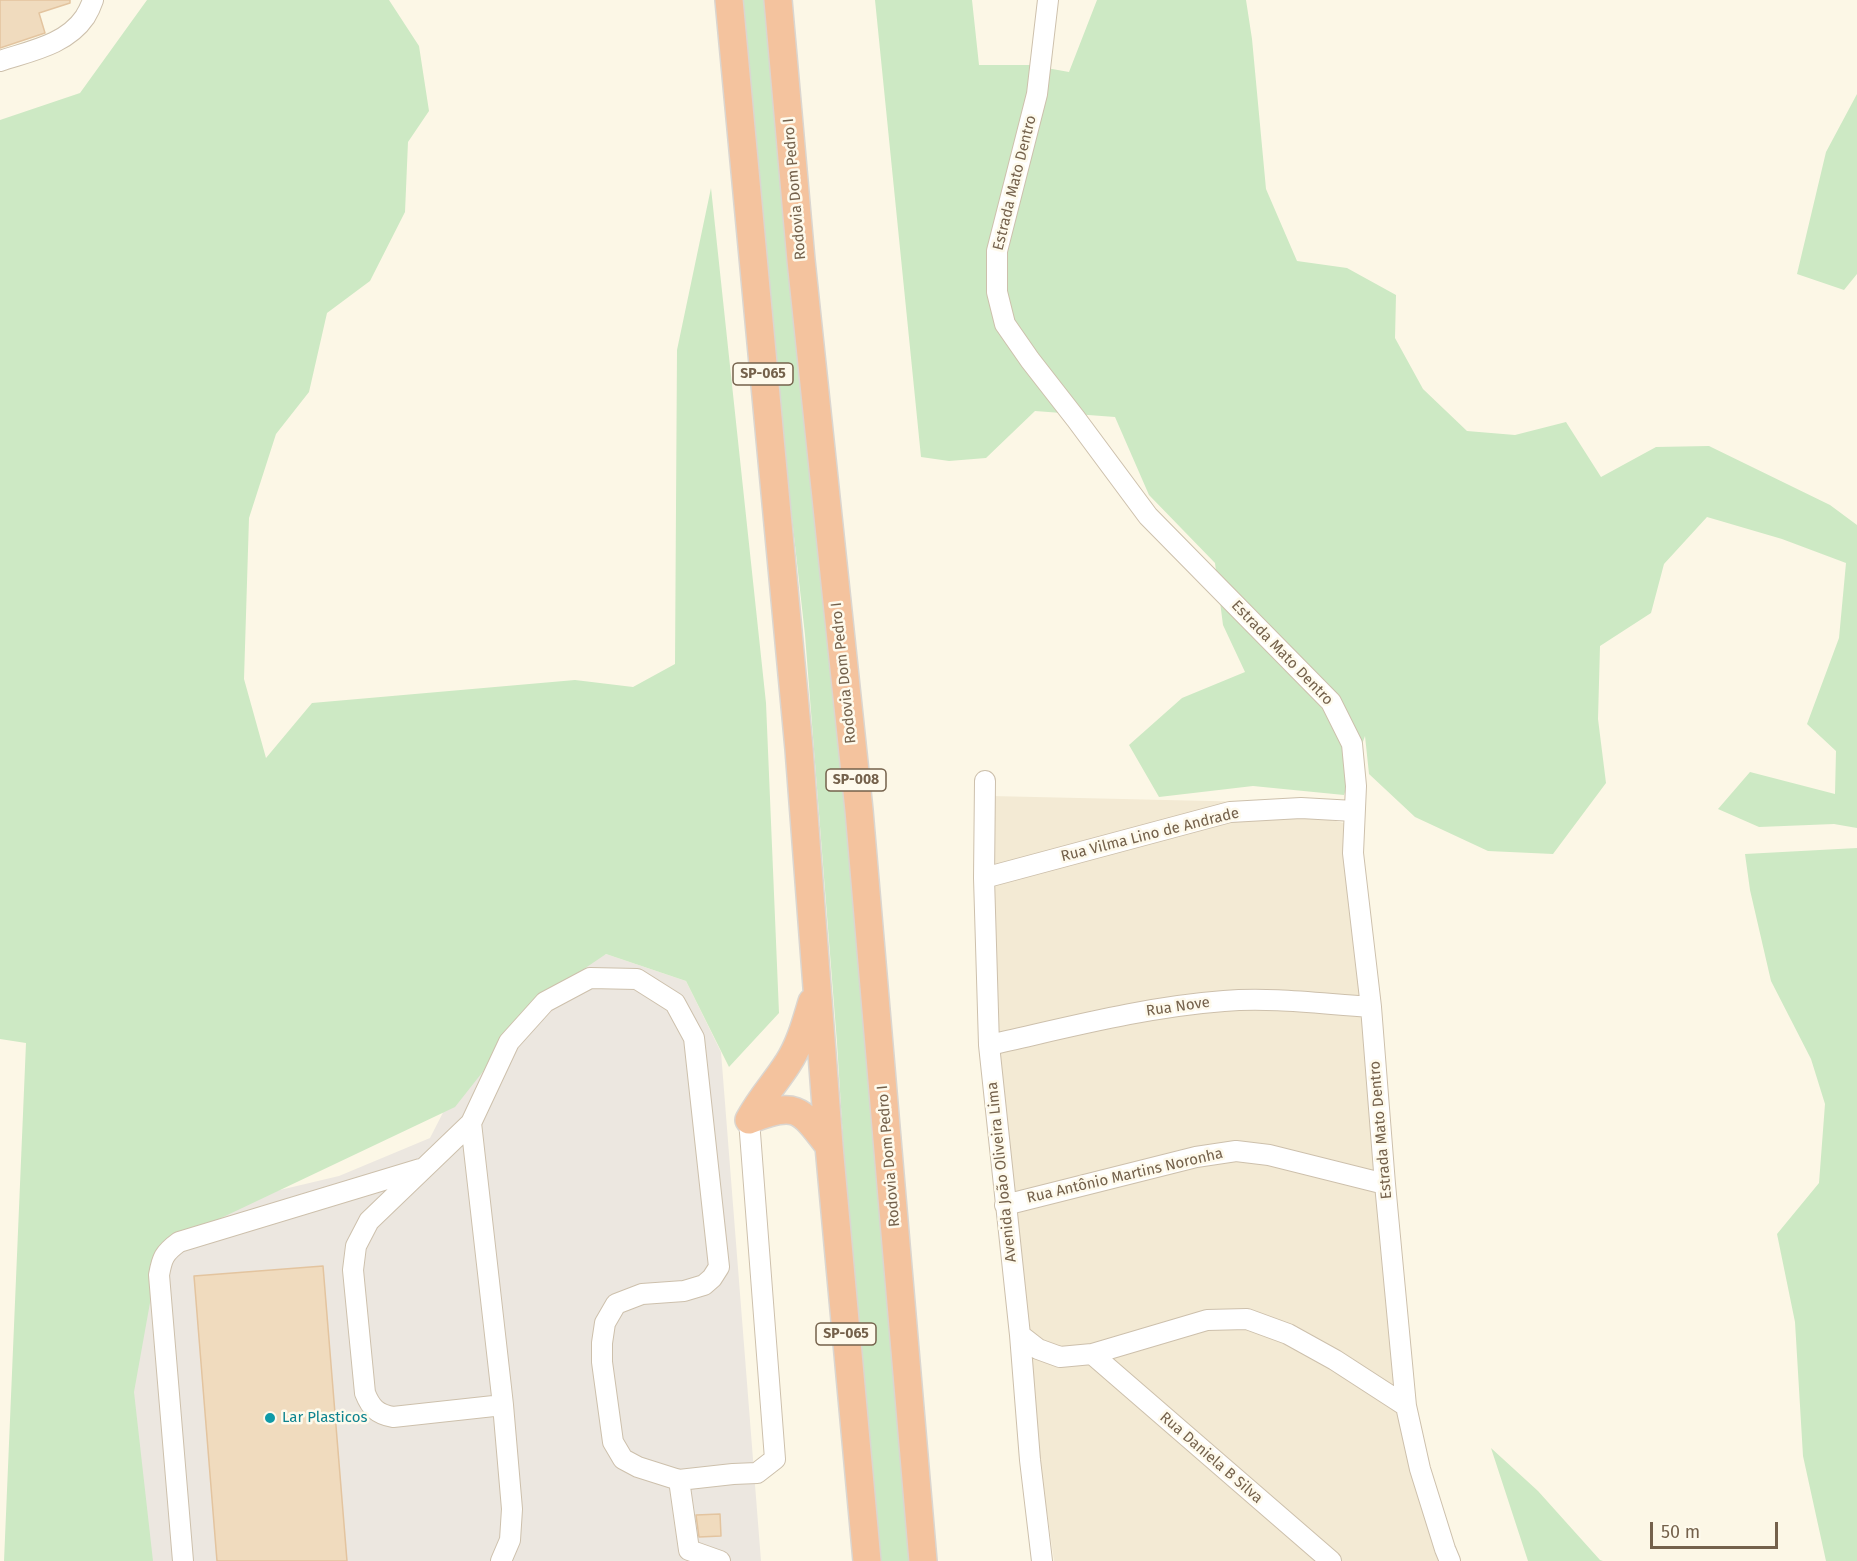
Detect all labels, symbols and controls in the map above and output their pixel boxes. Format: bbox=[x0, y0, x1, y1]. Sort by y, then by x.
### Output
street label: Estrada Mato Dentro bbox=[989, 113, 1041, 253]
street label: Rodovia Dom Pedro I bbox=[780, 117, 810, 261]
road number: SP-065 bbox=[733, 363, 793, 385]
street label: Estrada Mato Dentro bbox=[1227, 597, 1337, 709]
street label: Rodovia Dom Pedro I bbox=[828, 601, 860, 745]
road number: SP-008 bbox=[826, 769, 886, 791]
street label: Rua Vilma Lino de Andrade bbox=[1059, 804, 1241, 866]
street label: Rua Nove bbox=[1145, 994, 1211, 1020]
street label: Estrada Mato Dentro bbox=[1366, 1060, 1396, 1200]
street label: Avenida João Oliveira Lima bbox=[984, 1081, 1020, 1263]
street label: Rodovia Dom Pedro I bbox=[874, 1084, 904, 1228]
street label: Rua Antônio Martins Noronha bbox=[1025, 1145, 1225, 1207]
road number: SP-065 bbox=[816, 1323, 876, 1345]
street label: Rua Daniela B Silva bbox=[1156, 1408, 1266, 1508]
place label: Lar Plasticos bbox=[282, 1409, 367, 1427]
marker: Lar Plasticos bbox=[263, 1411, 277, 1425]
scale bar bbox=[1653, 1510, 1780, 1548]
text: 50 m bbox=[1661, 1521, 1700, 1543]

